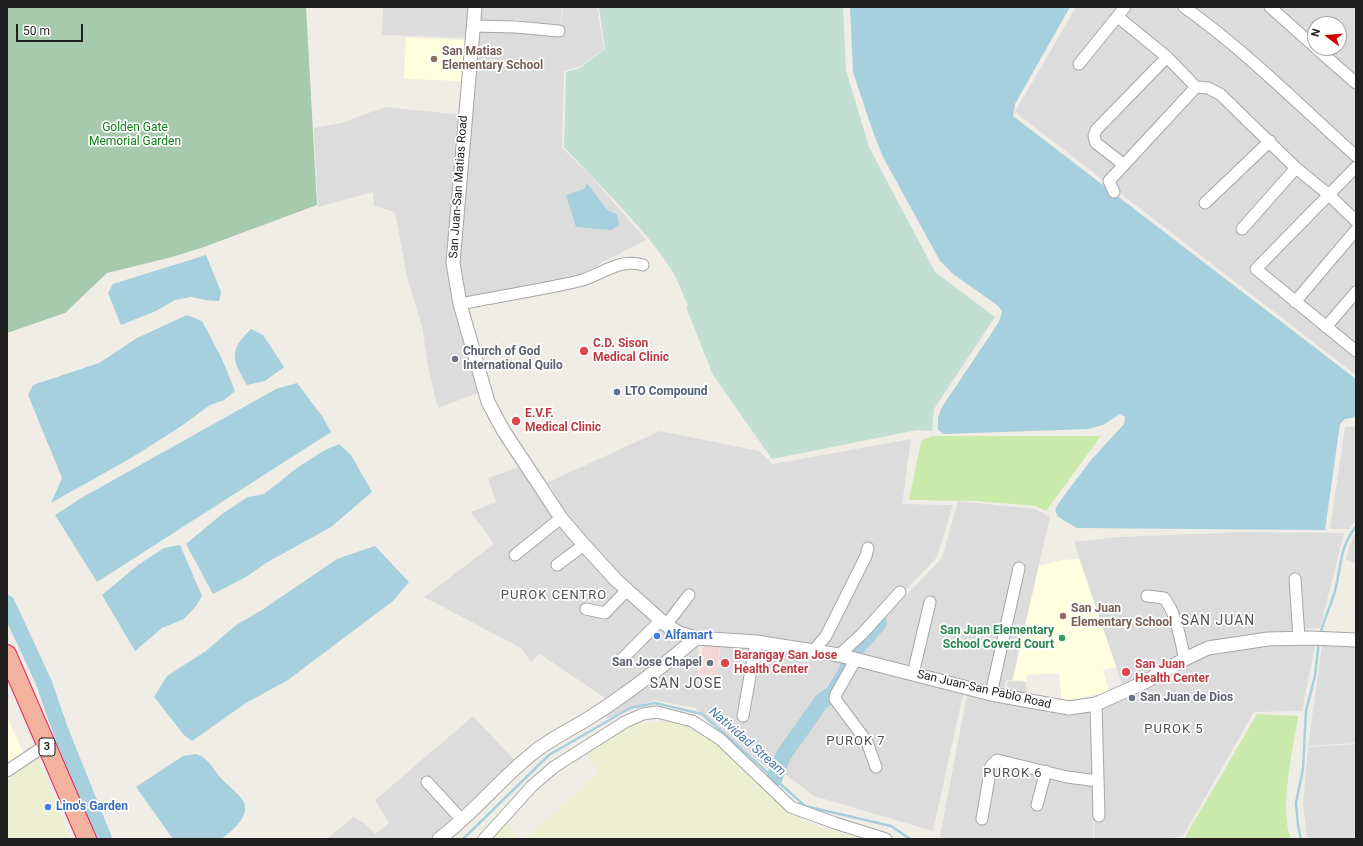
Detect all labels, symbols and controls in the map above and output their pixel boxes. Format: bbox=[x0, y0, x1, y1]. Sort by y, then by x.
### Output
scale bar bbox=[18, 16, 85, 42]
north arrow bbox=[1307, 16, 1347, 56]
text: 50 m bbox=[23, 24, 50, 38]
text: N bbox=[1309, 27, 1323, 38]
place label: San Matias Elementary School bbox=[442, 45, 543, 73]
marker: San Matias Elementary School bbox=[429, 54, 439, 64]
street label: San Juan-San Matias Road bbox=[447, 115, 471, 259]
park label: Golden Gate Memorial Garden bbox=[89, 121, 181, 149]
place label: C.D. Sison Medical Clinic bbox=[593, 337, 669, 365]
place label: Church of God International Quilo bbox=[463, 345, 563, 373]
marker: C.D. Sison Medical Clinic bbox=[578, 345, 590, 357]
marker: Church of God International Quilo bbox=[450, 354, 460, 364]
place label: LTO Compound bbox=[625, 385, 707, 399]
marker: LTO Compound bbox=[612, 387, 622, 397]
place label: E.V.F. Medical Clinic bbox=[525, 407, 601, 435]
marker: E.V.F. Medical Clinic bbox=[510, 415, 522, 427]
district label: PUROK CENTRO bbox=[501, 588, 607, 604]
place label: San Juan Elementary School bbox=[1071, 602, 1172, 630]
marker: San Juan Elementary School bbox=[1058, 611, 1068, 621]
district label: SAN JUAN bbox=[1181, 613, 1255, 629]
place label: San Juan Elementary School Coverd Court bbox=[940, 624, 1054, 652]
place label: Alfamart bbox=[665, 629, 713, 643]
marker: Alfamart bbox=[652, 631, 662, 641]
marker: San Juan Elementary School Coverd Court bbox=[1057, 633, 1067, 643]
place label: Barangay San Jose Health Center bbox=[734, 649, 837, 677]
place label: San Jose Chapel bbox=[612, 656, 702, 670]
marker: Barangay San Jose Health Center bbox=[719, 657, 731, 669]
marker: San Jose Chapel bbox=[705, 658, 715, 668]
place label: San Juan Health Center bbox=[1135, 658, 1209, 686]
marker: San Juan Health Center bbox=[1120, 666, 1132, 678]
street label: San Juan-San Pablo Road bbox=[916, 668, 1052, 712]
district label: SAN JOSE bbox=[650, 676, 722, 692]
place label: San Juan de Dios bbox=[1140, 691, 1233, 705]
marker: San Juan de Dios bbox=[1127, 693, 1137, 703]
water label: Natividad Stream bbox=[705, 704, 789, 780]
district label: PUROK 5 bbox=[1144, 722, 1204, 738]
district label: PUROK 7 bbox=[826, 734, 886, 750]
road number: 3 bbox=[39, 738, 55, 756]
district label: PUROK 6 bbox=[983, 766, 1043, 782]
place label: Lino's Garden bbox=[56, 800, 128, 814]
marker: Lino's Garden bbox=[43, 802, 53, 812]

